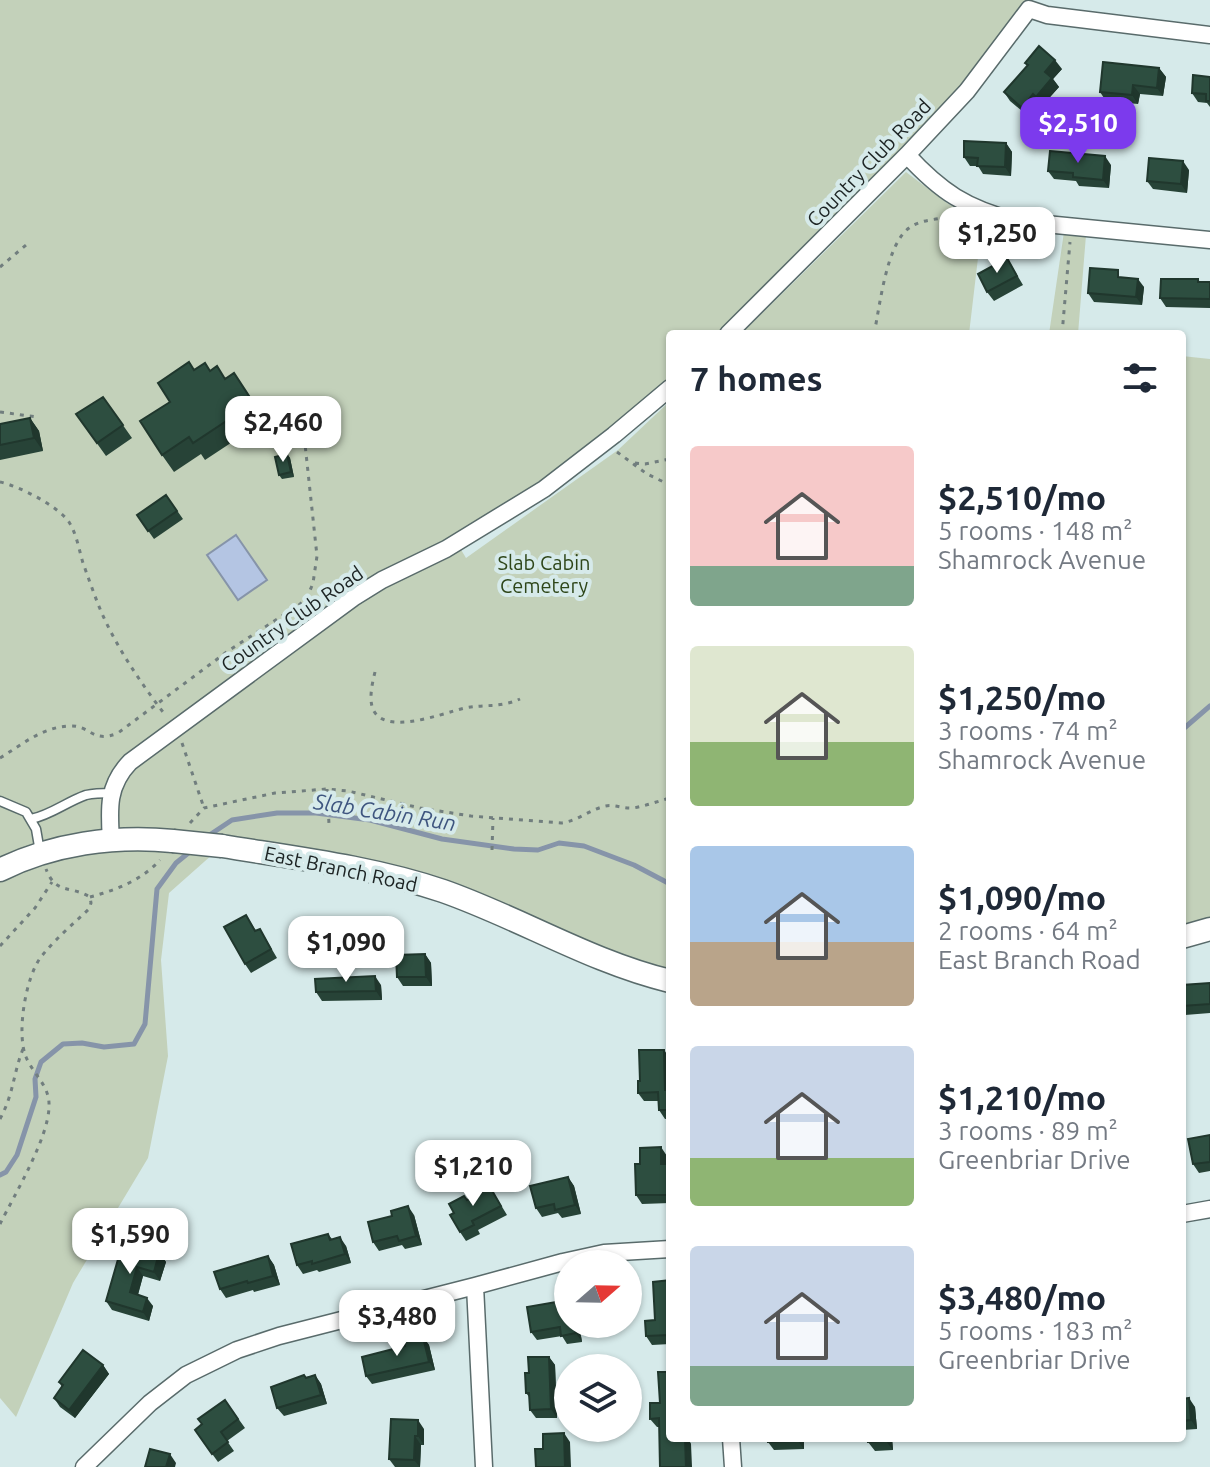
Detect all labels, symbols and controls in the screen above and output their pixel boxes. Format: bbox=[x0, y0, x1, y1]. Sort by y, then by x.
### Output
street label: Country Club Road bbox=[802, 94, 935, 231]
pin: $2,510 bbox=[1013, 97, 1143, 165]
text: $2,510 bbox=[1038, 108, 1118, 137]
pin: $1,250 bbox=[932, 207, 1062, 275]
text: $1,250 bbox=[957, 218, 1037, 247]
icon: filters bbox=[1118, 356, 1162, 400]
text: 7 homes bbox=[690, 359, 823, 397]
pin: $2,460 bbox=[218, 396, 348, 464]
text: $2,460 bbox=[243, 407, 323, 436]
icon: home bbox=[754, 478, 850, 574]
text: $2,510/mo bbox=[938, 478, 1106, 516]
text: 5 rooms · 148 m² bbox=[938, 516, 1133, 545]
text: Shamrock Avenue bbox=[938, 545, 1146, 574]
park label: Slab Cabin Cemetery bbox=[498, 551, 590, 597]
street label: Country Club Road bbox=[216, 561, 367, 676]
icon: home bbox=[754, 678, 850, 774]
text: $1,250/mo bbox=[938, 678, 1106, 716]
text: 3 rooms · 74 m² bbox=[938, 716, 1118, 745]
text: Shamrock Avenue bbox=[938, 745, 1146, 774]
water label: Slab Cabin Run bbox=[311, 788, 458, 835]
street label: East Branch Road bbox=[262, 841, 420, 896]
icon: home bbox=[754, 878, 850, 974]
text: $1,090/mo bbox=[938, 878, 1106, 916]
pin: $1,090 bbox=[281, 916, 411, 984]
text: 2 rooms · 64 m² bbox=[938, 916, 1118, 945]
text: $1,090 bbox=[306, 927, 386, 956]
text: East Branch Road bbox=[938, 945, 1141, 974]
icon: home bbox=[754, 1078, 850, 1174]
text: $1,210/mo bbox=[938, 1078, 1106, 1116]
text: 3 rooms · 89 m² bbox=[938, 1116, 1118, 1145]
pin: $1,210 bbox=[408, 1140, 538, 1208]
text: Greenbriar Drive bbox=[938, 1145, 1131, 1174]
text: $1,210 bbox=[433, 1151, 513, 1180]
pin: $1,590 bbox=[65, 1208, 195, 1276]
text: $1,590 bbox=[90, 1219, 170, 1248]
north arrow bbox=[554, 1250, 642, 1338]
map controls bbox=[554, 1250, 642, 1442]
icon: home bbox=[754, 1278, 850, 1374]
text: $3,480/mo bbox=[938, 1278, 1106, 1316]
pin: $3,480 bbox=[332, 1290, 462, 1358]
text: $3,480 bbox=[357, 1301, 437, 1330]
text: 5 rooms · 183 m² bbox=[938, 1316, 1133, 1345]
text: Greenbriar Drive bbox=[938, 1345, 1131, 1374]
button: layers bbox=[554, 1354, 642, 1442]

